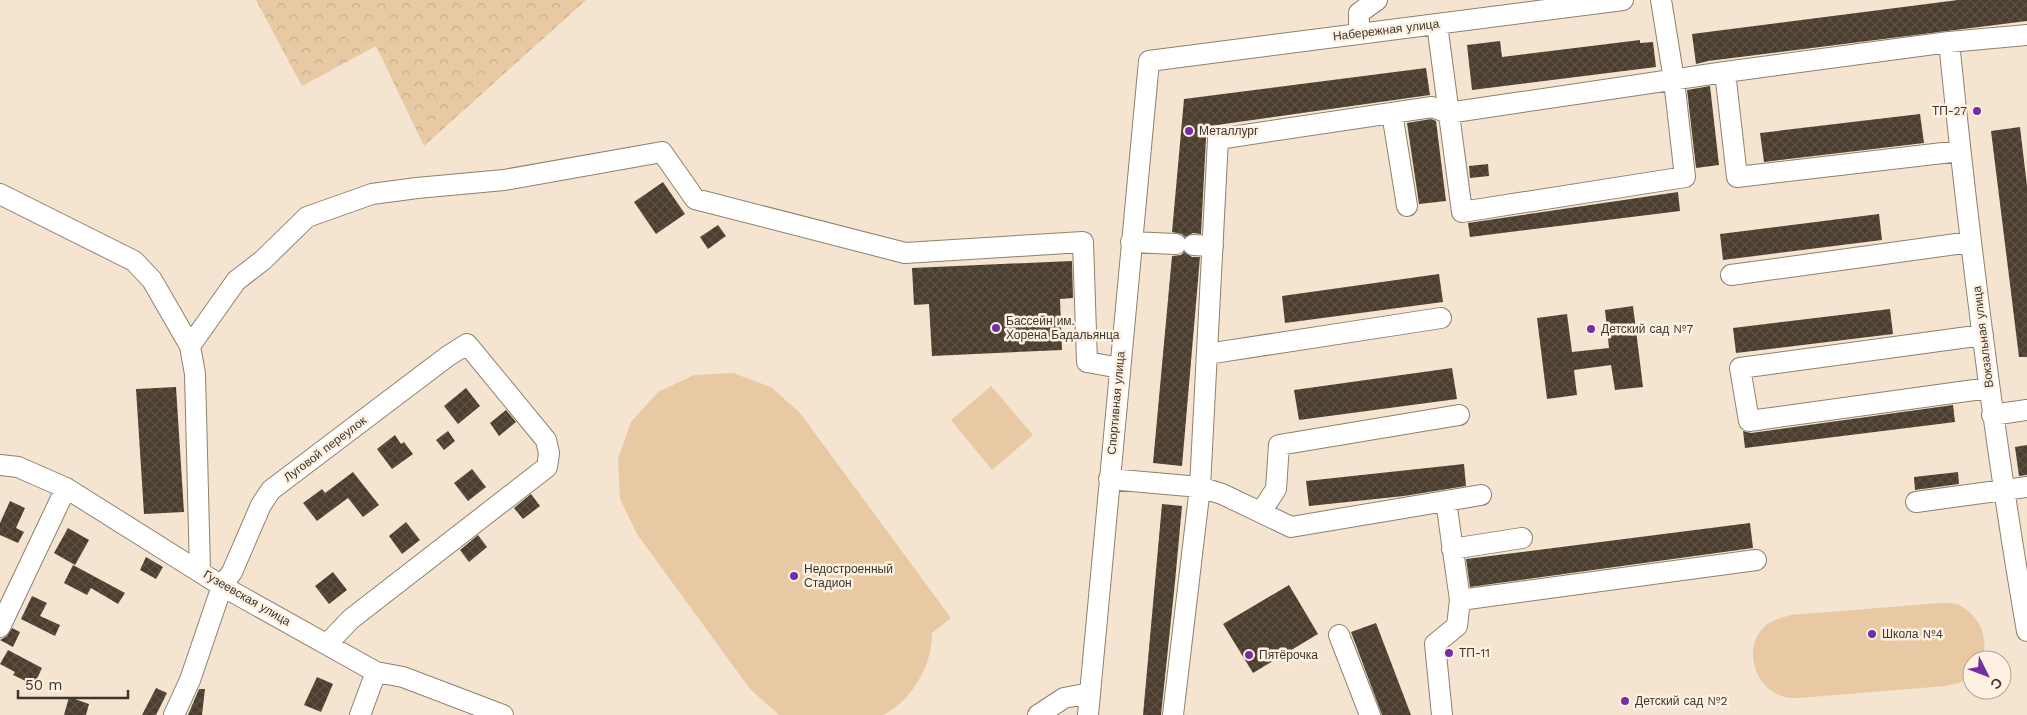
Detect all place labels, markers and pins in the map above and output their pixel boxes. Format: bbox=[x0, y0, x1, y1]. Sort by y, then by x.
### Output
place label: ТП-27 bbox=[1932, 104, 1967, 118]
marker: ТП-27 bbox=[1971, 105, 1983, 117]
place label: Металлург bbox=[1199, 124, 1259, 138]
marker: Металлург bbox=[1183, 125, 1195, 137]
place label: Бассейн им. Хорена Бадальянца bbox=[1006, 314, 1120, 342]
marker: Бассейн им. Хорена Бадальянца bbox=[990, 322, 1002, 334]
place label: Детский сад №7 bbox=[1601, 322, 1693, 336]
marker: Детский сад №7 bbox=[1585, 323, 1597, 335]
place label: Недостроенный Стадион bbox=[804, 562, 893, 590]
marker: Недостроенный Стадион bbox=[788, 570, 800, 582]
place label: Школа №4 bbox=[1882, 627, 1943, 641]
marker: Школа №4 bbox=[1866, 628, 1878, 640]
place label: ТП-11 bbox=[1459, 646, 1490, 660]
marker: ТП-11 bbox=[1443, 647, 1455, 659]
place label: Пятёрочка bbox=[1259, 648, 1318, 662]
marker: Пятёрочка bbox=[1243, 649, 1255, 661]
place label: Детский сад №2 bbox=[1635, 694, 1727, 708]
marker: Детский сад №2 bbox=[1619, 695, 1631, 707]

